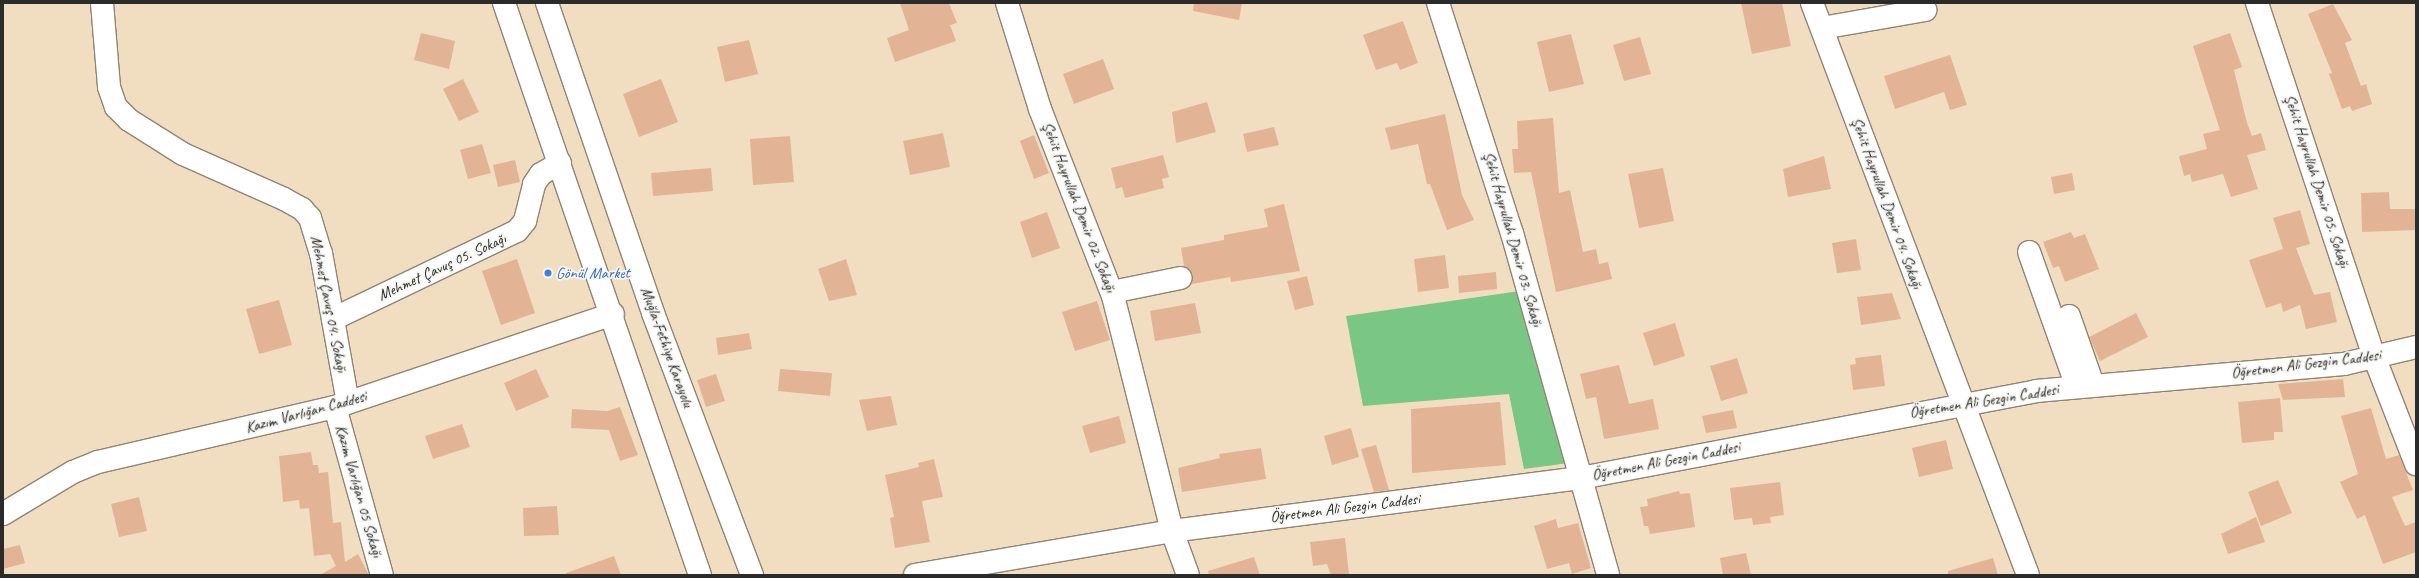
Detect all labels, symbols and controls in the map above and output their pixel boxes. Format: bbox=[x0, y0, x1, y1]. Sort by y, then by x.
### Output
street label: Şehit Hayrullah Demir 05. Sokağı bbox=[2280, 92, 2354, 270]
street label: Şehit Hayrullah Demir 04. Sokağı bbox=[1847, 115, 1927, 291]
street label: Şehit Hayrullah Demir 02. Sokağı bbox=[1038, 119, 1120, 295]
street label: Şehit Hayrullah Demir 03. Sokağı bbox=[1479, 150, 1547, 328]
street label: Mehmet Çavuş 05. Sokağı bbox=[375, 229, 509, 305]
street label: Mehmet Çavuş 04. Sokağı bbox=[306, 234, 352, 374]
place label: Gönül Market bbox=[556, 263, 630, 283]
marker: Gönül Market bbox=[543, 268, 553, 278]
street label: Muğla-Fethiye Karayolu bbox=[636, 284, 698, 410]
street label: Öğretmen Ali Gezgin Caddesi bbox=[2230, 345, 2382, 383]
street label: Öğretmen Ali Gezgin Caddesi bbox=[1908, 380, 2060, 422]
street label: Kazım Varlığan Caddesi bbox=[243, 387, 369, 437]
street label: Kazım Varlığan 05 Sokağı bbox=[331, 423, 387, 559]
street label: Öğretmen Ali Gezgin Caddesi bbox=[1590, 437, 1742, 485]
street label: Öğretmen Ali Gezgin Caddesi bbox=[1269, 489, 1421, 527]

